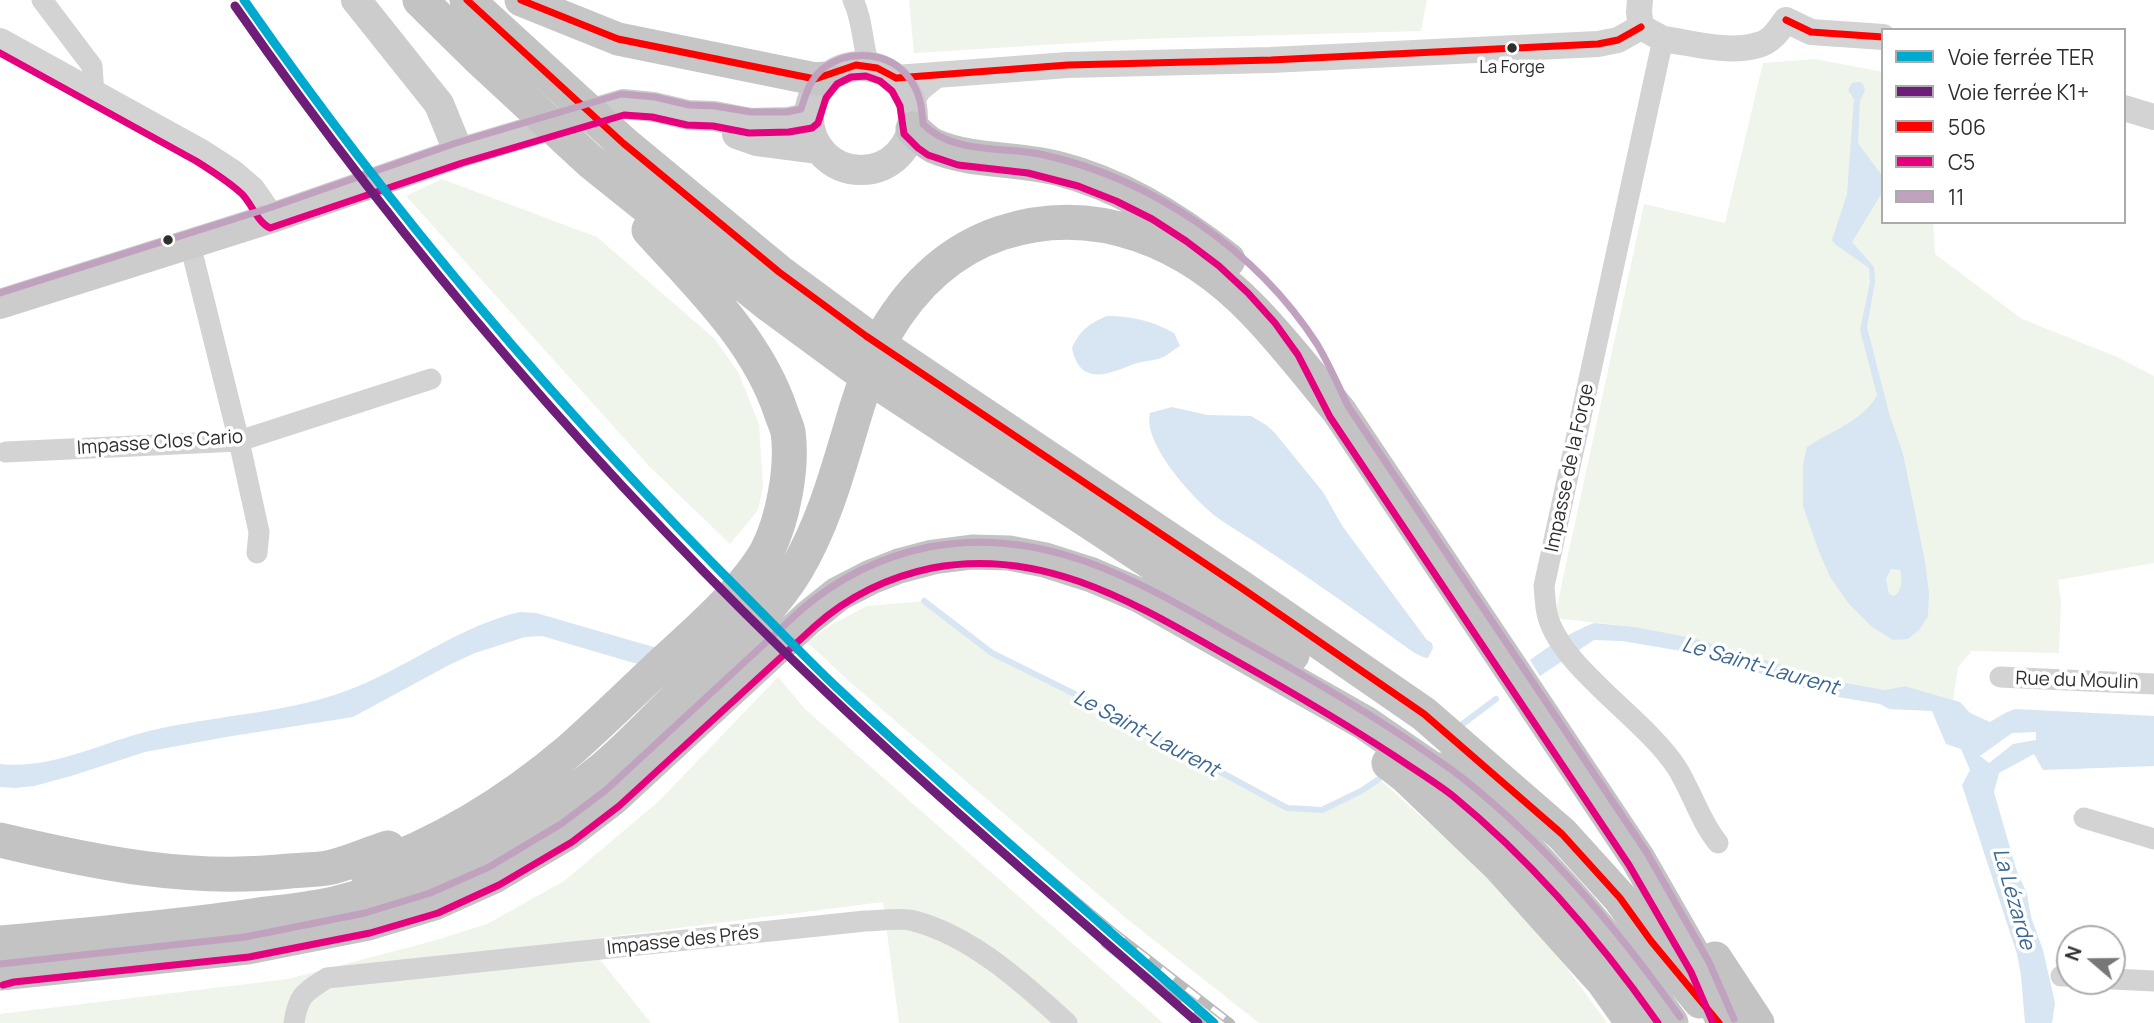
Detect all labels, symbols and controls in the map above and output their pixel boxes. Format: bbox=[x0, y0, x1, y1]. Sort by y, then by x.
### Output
legend bbox=[1881, 28, 2126, 224]
marker: La Forge bbox=[1505, 41, 1519, 55]
text: Voie ferrée TER bbox=[1948, 43, 2094, 71]
place label: La Forge bbox=[1479, 58, 1545, 78]
text: Voie ferrée K1+ bbox=[1948, 78, 2089, 106]
text: 506 bbox=[1948, 113, 1986, 141]
text: C5 bbox=[1948, 148, 1975, 176]
text: 11 bbox=[1948, 183, 1964, 211]
unlabelled marker bbox=[161, 233, 175, 247]
street label: Impasse de la Forge bbox=[1541, 382, 1599, 554]
street label: Impasse Clos Cario bbox=[76, 426, 244, 460]
water label: Le Saint-Laurent bbox=[1679, 633, 1841, 701]
street label: Rue du Moulin bbox=[2015, 667, 2139, 695]
water label: Le Saint-Laurent bbox=[1069, 685, 1223, 783]
water label: La Lézarde bbox=[1987, 846, 2039, 952]
street label: Impasse des Prés bbox=[606, 922, 760, 960]
north arrow bbox=[2056, 925, 2126, 995]
text: N bbox=[2059, 943, 2088, 964]

